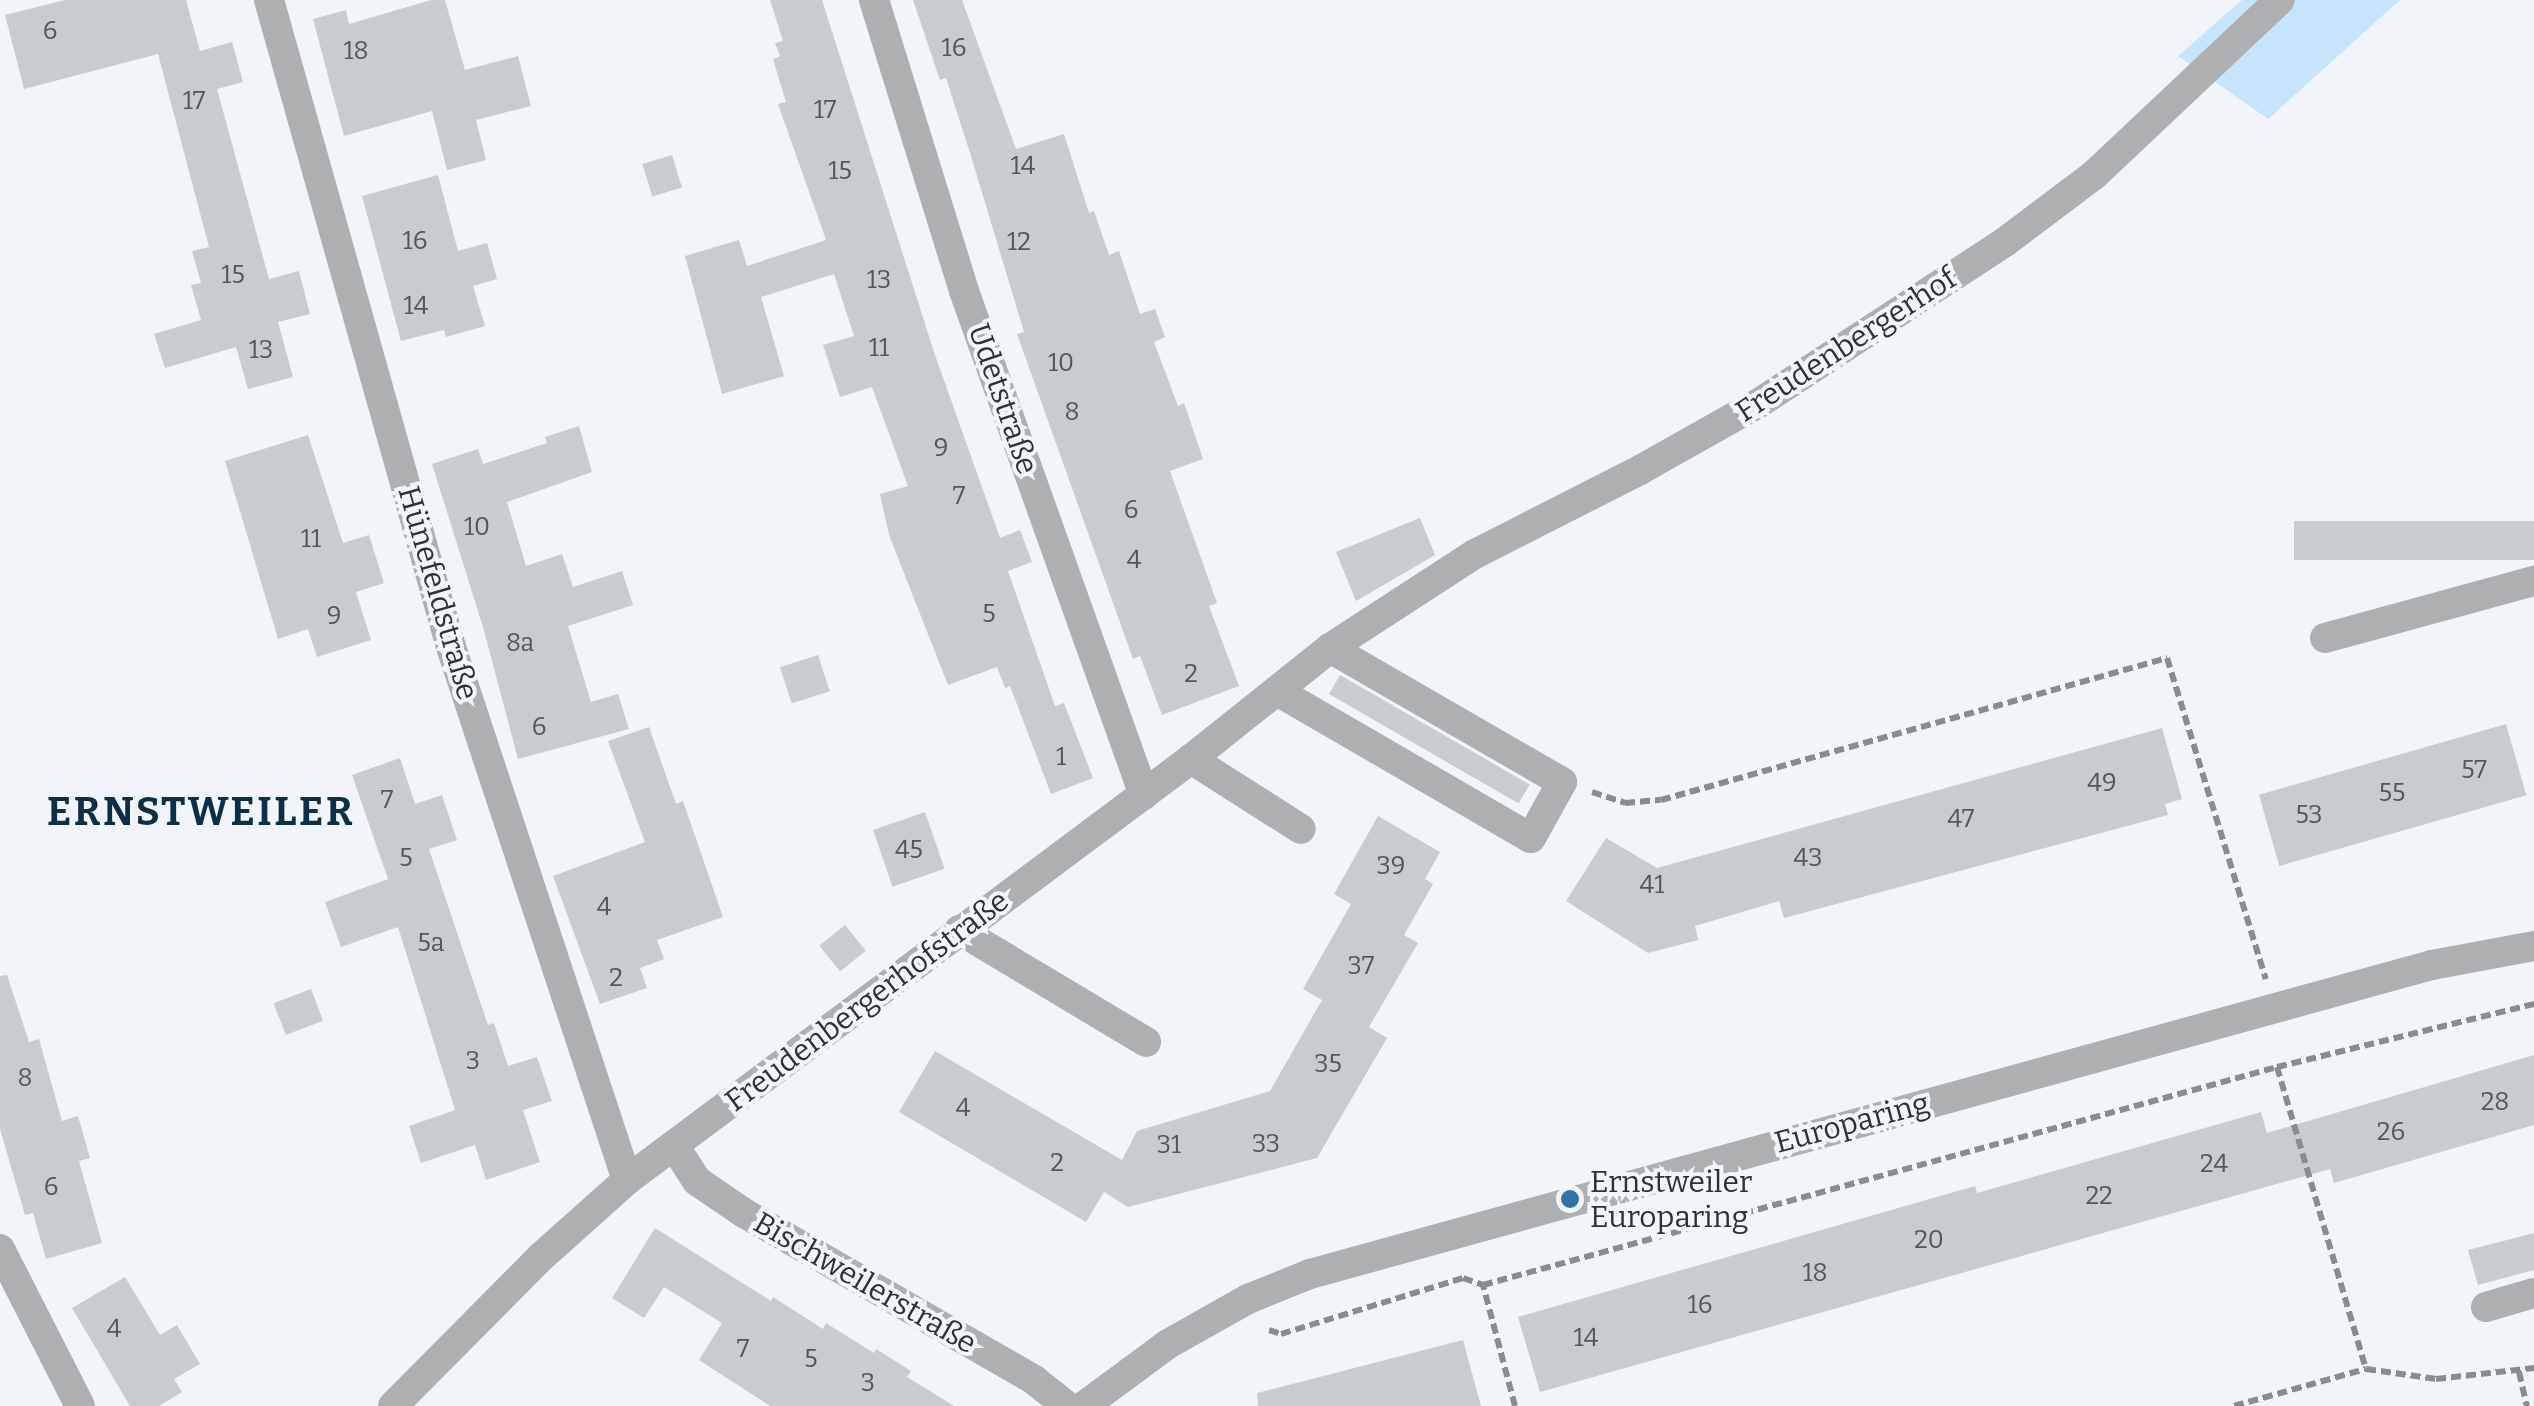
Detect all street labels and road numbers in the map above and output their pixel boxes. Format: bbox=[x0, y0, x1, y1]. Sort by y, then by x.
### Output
street label: Freudenbergerhof bbox=[1729, 260, 1963, 430]
street label: Udetstraße bbox=[961, 319, 1045, 479]
street label: Hünefeldstraße bbox=[390, 482, 486, 704]
street label: Freudenbergerhofstraße bbox=[718, 883, 1016, 1119]
street label: Europaring bbox=[1771, 1085, 1933, 1161]
street label: Bischweilerstraße bbox=[747, 1205, 983, 1361]

